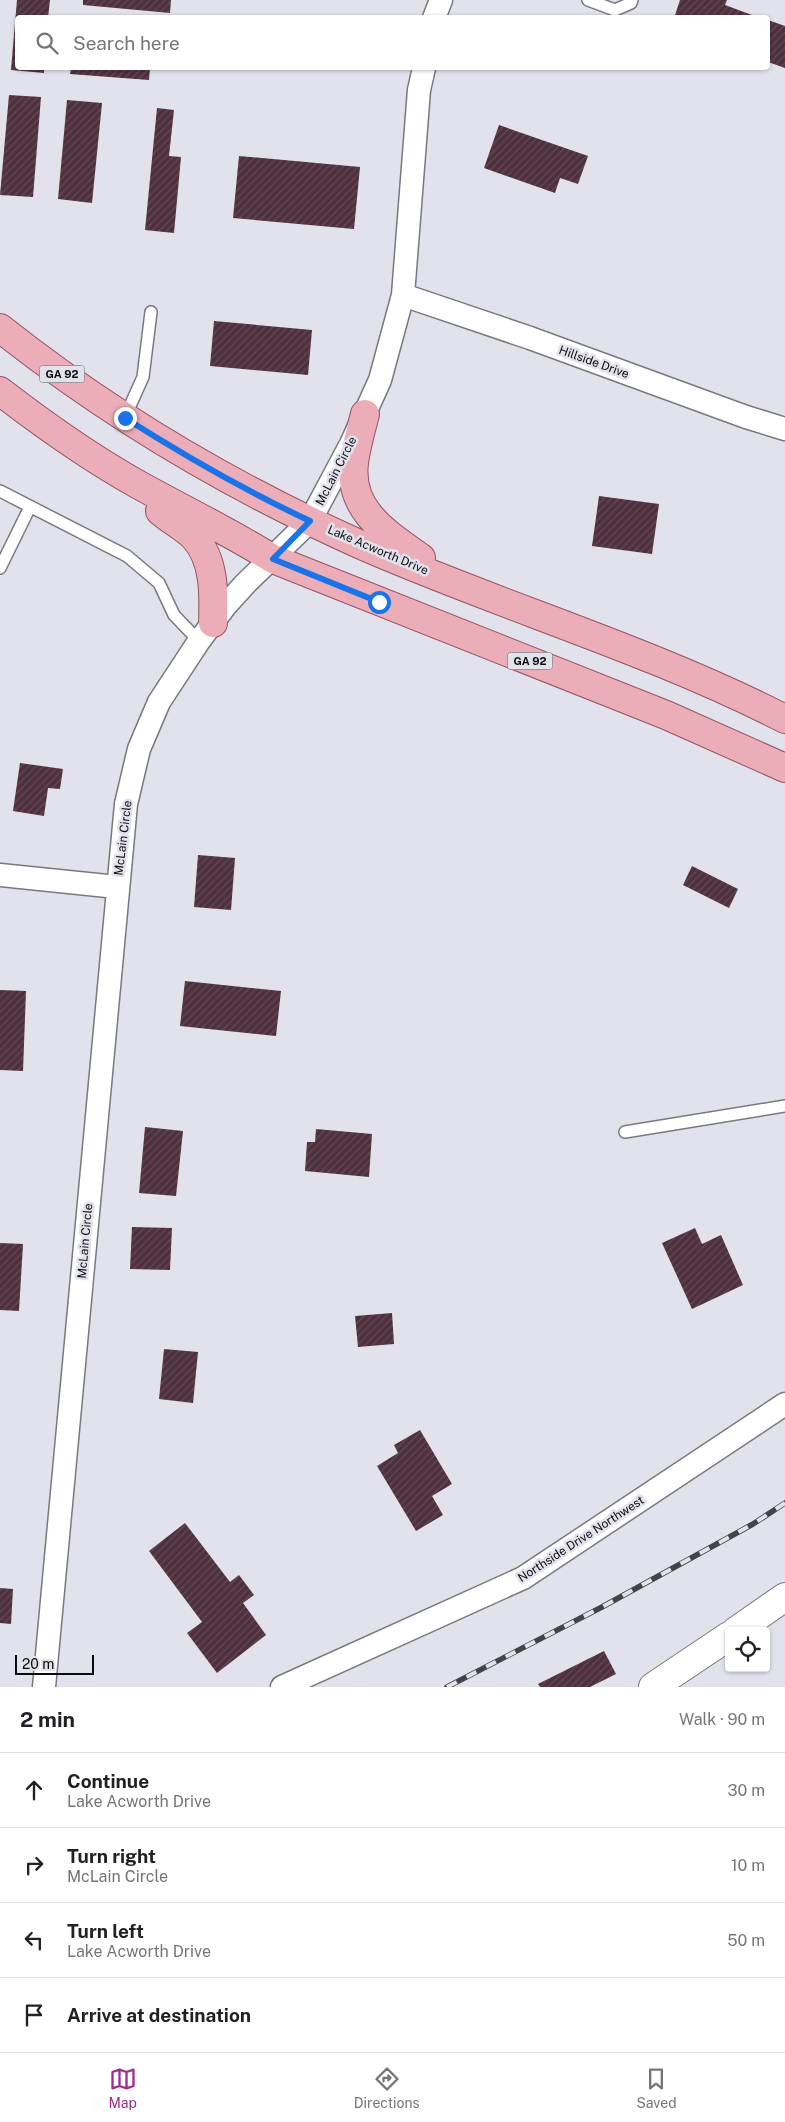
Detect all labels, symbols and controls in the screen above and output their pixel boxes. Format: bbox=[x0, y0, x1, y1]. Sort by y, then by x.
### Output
search box bbox=[15, 15, 770, 70]
icon: search bbox=[33, 29, 61, 57]
text: Search here bbox=[73, 32, 180, 54]
street label: Hillside Drive bbox=[557, 343, 631, 381]
road number: GA 92 bbox=[40, 366, 84, 382]
route end bbox=[114, 407, 137, 430]
street label: McLain Circle bbox=[313, 434, 360, 508]
street label: Lake Acworth Drive bbox=[326, 522, 431, 578]
route start bbox=[368, 591, 391, 614]
road number: GA 92 bbox=[508, 652, 552, 669]
street label: McLain Circle bbox=[111, 799, 135, 876]
street label: McLain Circle bbox=[75, 1202, 95, 1279]
street label: Northside Drive Northwest bbox=[515, 1493, 647, 1585]
map controls bbox=[725, 1627, 770, 1672]
button: locate bbox=[725, 1627, 770, 1672]
scale bar bbox=[15, 1652, 94, 1675]
text: 20 m bbox=[22, 1656, 54, 1672]
text: 2 min bbox=[20, 1707, 75, 1732]
text: Walk · 90 m bbox=[679, 1710, 765, 1729]
text: Continue bbox=[67, 1770, 149, 1792]
icon: ahead bbox=[20, 1776, 48, 1804]
text: 30 m bbox=[728, 1781, 765, 1800]
text: Lake Acworth Drive bbox=[67, 1792, 211, 1811]
text: Turn right bbox=[67, 1845, 156, 1867]
icon: right bbox=[20, 1851, 48, 1879]
text: 10 m bbox=[731, 1856, 765, 1875]
text: McLain Circle bbox=[67, 1867, 168, 1886]
text: Turn left bbox=[67, 1920, 144, 1942]
icon: left bbox=[20, 1926, 48, 1954]
text: 50 m bbox=[727, 1931, 765, 1950]
text: Lake Acworth Drive bbox=[67, 1942, 211, 1961]
icon: arrive bbox=[20, 2001, 48, 2029]
text: Arrive at destination bbox=[67, 2004, 251, 2026]
tab: Map bbox=[108, 2065, 137, 2111]
tab: Directions bbox=[354, 2065, 420, 2111]
tab: Saved bbox=[636, 2065, 677, 2111]

